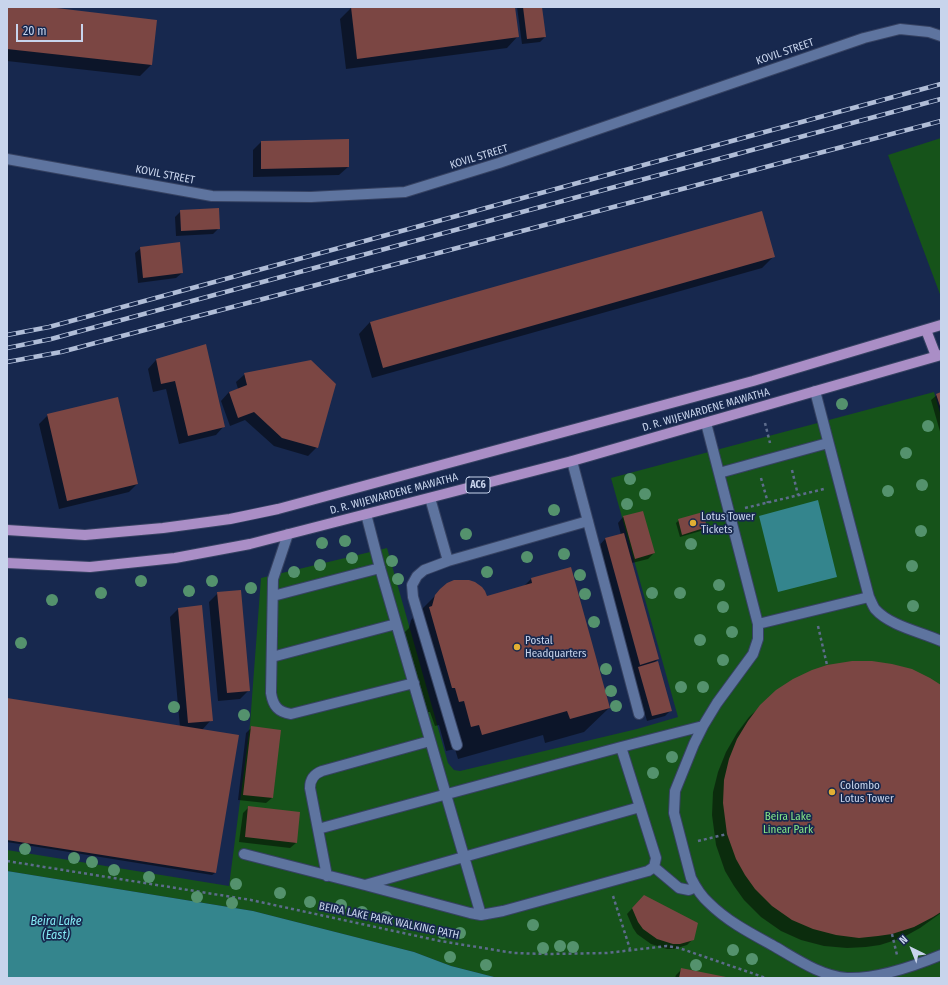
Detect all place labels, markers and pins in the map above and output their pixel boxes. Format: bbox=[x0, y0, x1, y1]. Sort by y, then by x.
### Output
place label: Lotus Tower Tickets bbox=[701, 510, 755, 536]
marker: Lotus Tower Tickets bbox=[688, 518, 698, 528]
place label: Postal Headquarters bbox=[525, 634, 586, 660]
marker: Postal Headquarters bbox=[512, 642, 522, 652]
place label: Colombo Lotus Tower bbox=[840, 779, 894, 805]
marker: Colombo Lotus Tower bbox=[827, 787, 837, 797]

